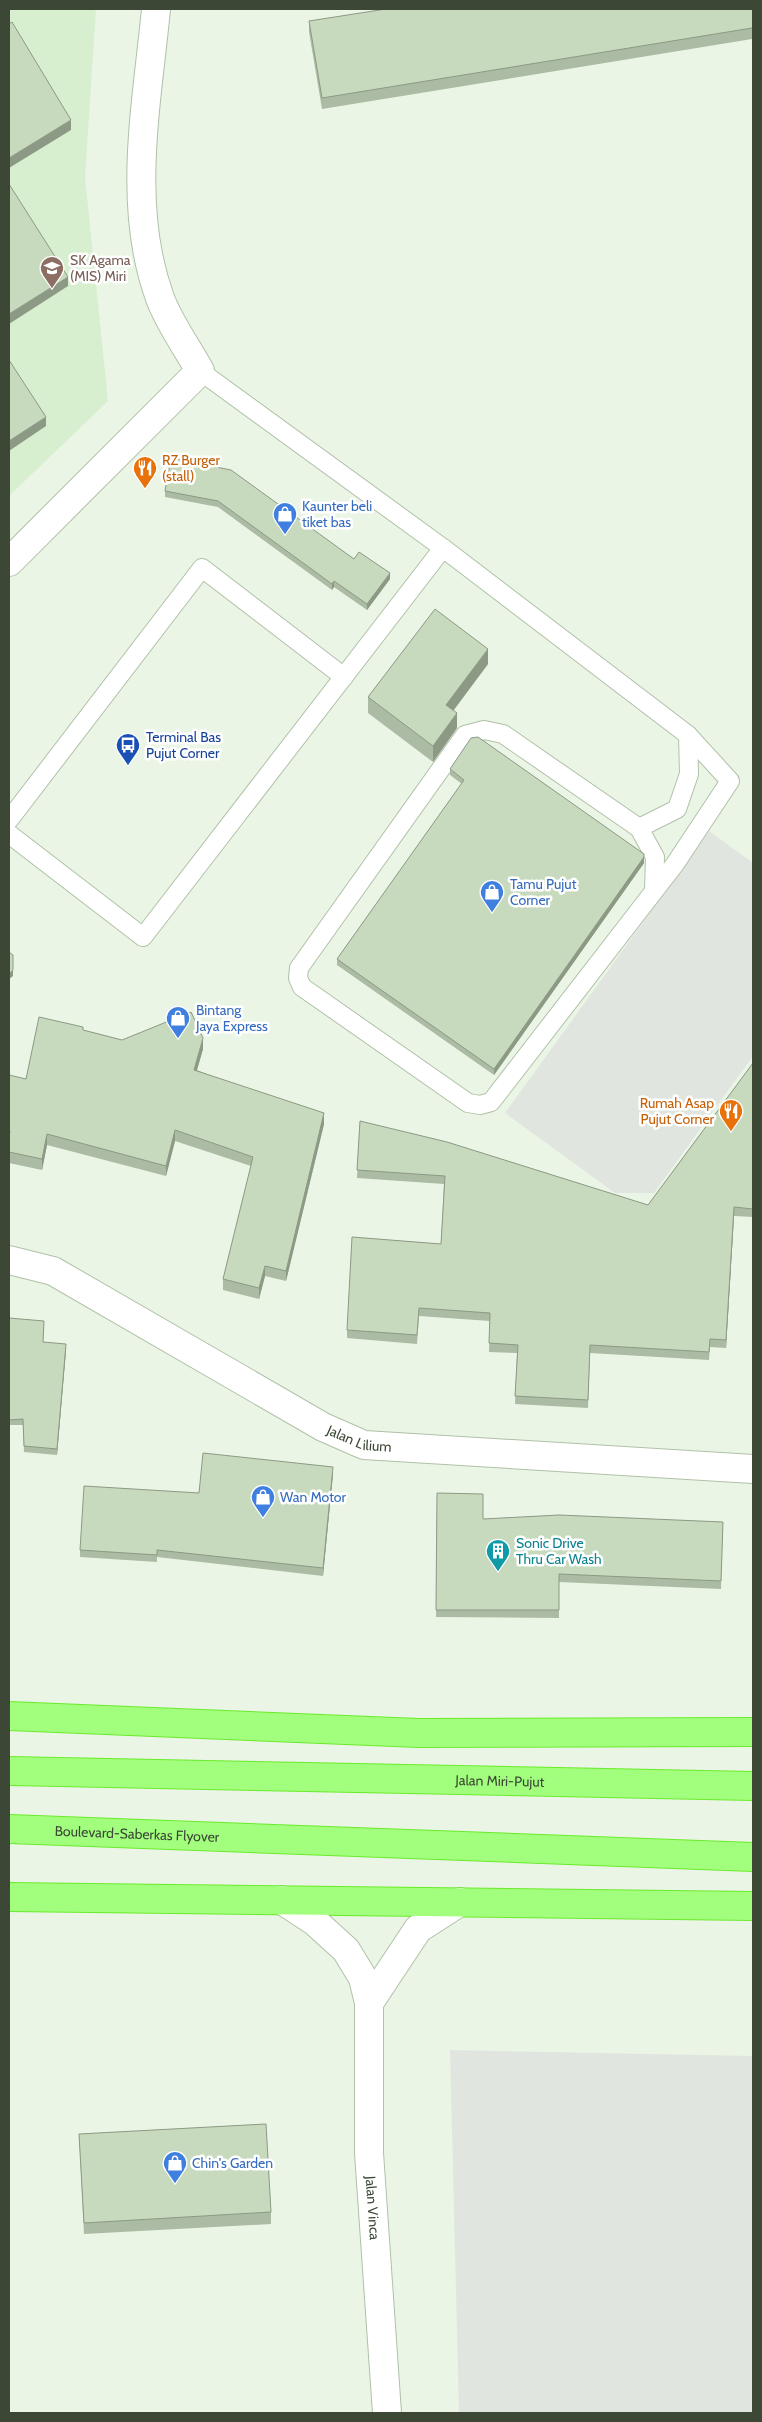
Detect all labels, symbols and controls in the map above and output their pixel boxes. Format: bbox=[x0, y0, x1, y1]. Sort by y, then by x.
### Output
place label: SK Agama (MIS) Miri bbox=[70, 251, 131, 285]
school or university icon: SK Agama (MIS) Miri bbox=[39, 255, 65, 289]
place label: RZ Burger (stall) bbox=[162, 451, 220, 485]
restaurant icon: RZ Burger (stall) bbox=[132, 455, 158, 489]
place label: Kaunter beli tiket bas bbox=[302, 497, 372, 531]
shop icon: Kaunter beli tiket bas bbox=[272, 501, 298, 535]
place label: Terminal Bas Pujut Corner bbox=[146, 728, 221, 762]
bus stop icon: Terminal Bas Pujut Corner bbox=[115, 732, 141, 766]
place label: Tamu Pujut Corner bbox=[510, 875, 577, 909]
shop icon: Tamu Pujut Corner bbox=[479, 879, 505, 913]
place label: Bintang Jaya Express bbox=[195, 1001, 268, 1035]
shop icon: Bintang Jaya Express bbox=[165, 1005, 191, 1039]
place label: Rumah Asap Pujut Corner bbox=[640, 1094, 715, 1128]
restaurant icon: Rumah Asap Pujut Corner bbox=[718, 1098, 744, 1132]
street label: Jalan Lilium bbox=[323, 1420, 392, 1456]
shop icon: Wan Motor bbox=[250, 1484, 276, 1518]
place label: Wan Motor bbox=[280, 1488, 347, 1506]
place label: Sonic Drive Thru Car Wash bbox=[516, 1534, 602, 1568]
building icon: Sonic Drive Thru Car Wash bbox=[485, 1538, 511, 1572]
street label: Jalan Miri-Pujut bbox=[454, 1771, 545, 1791]
street label: Boulevard-Saberkas Flyover bbox=[54, 1822, 220, 1846]
shop icon: Chin's Garden bbox=[162, 2150, 188, 2184]
place label: Chin's Garden bbox=[192, 2154, 273, 2172]
street label: Jalan Vinca bbox=[362, 2174, 384, 2241]

